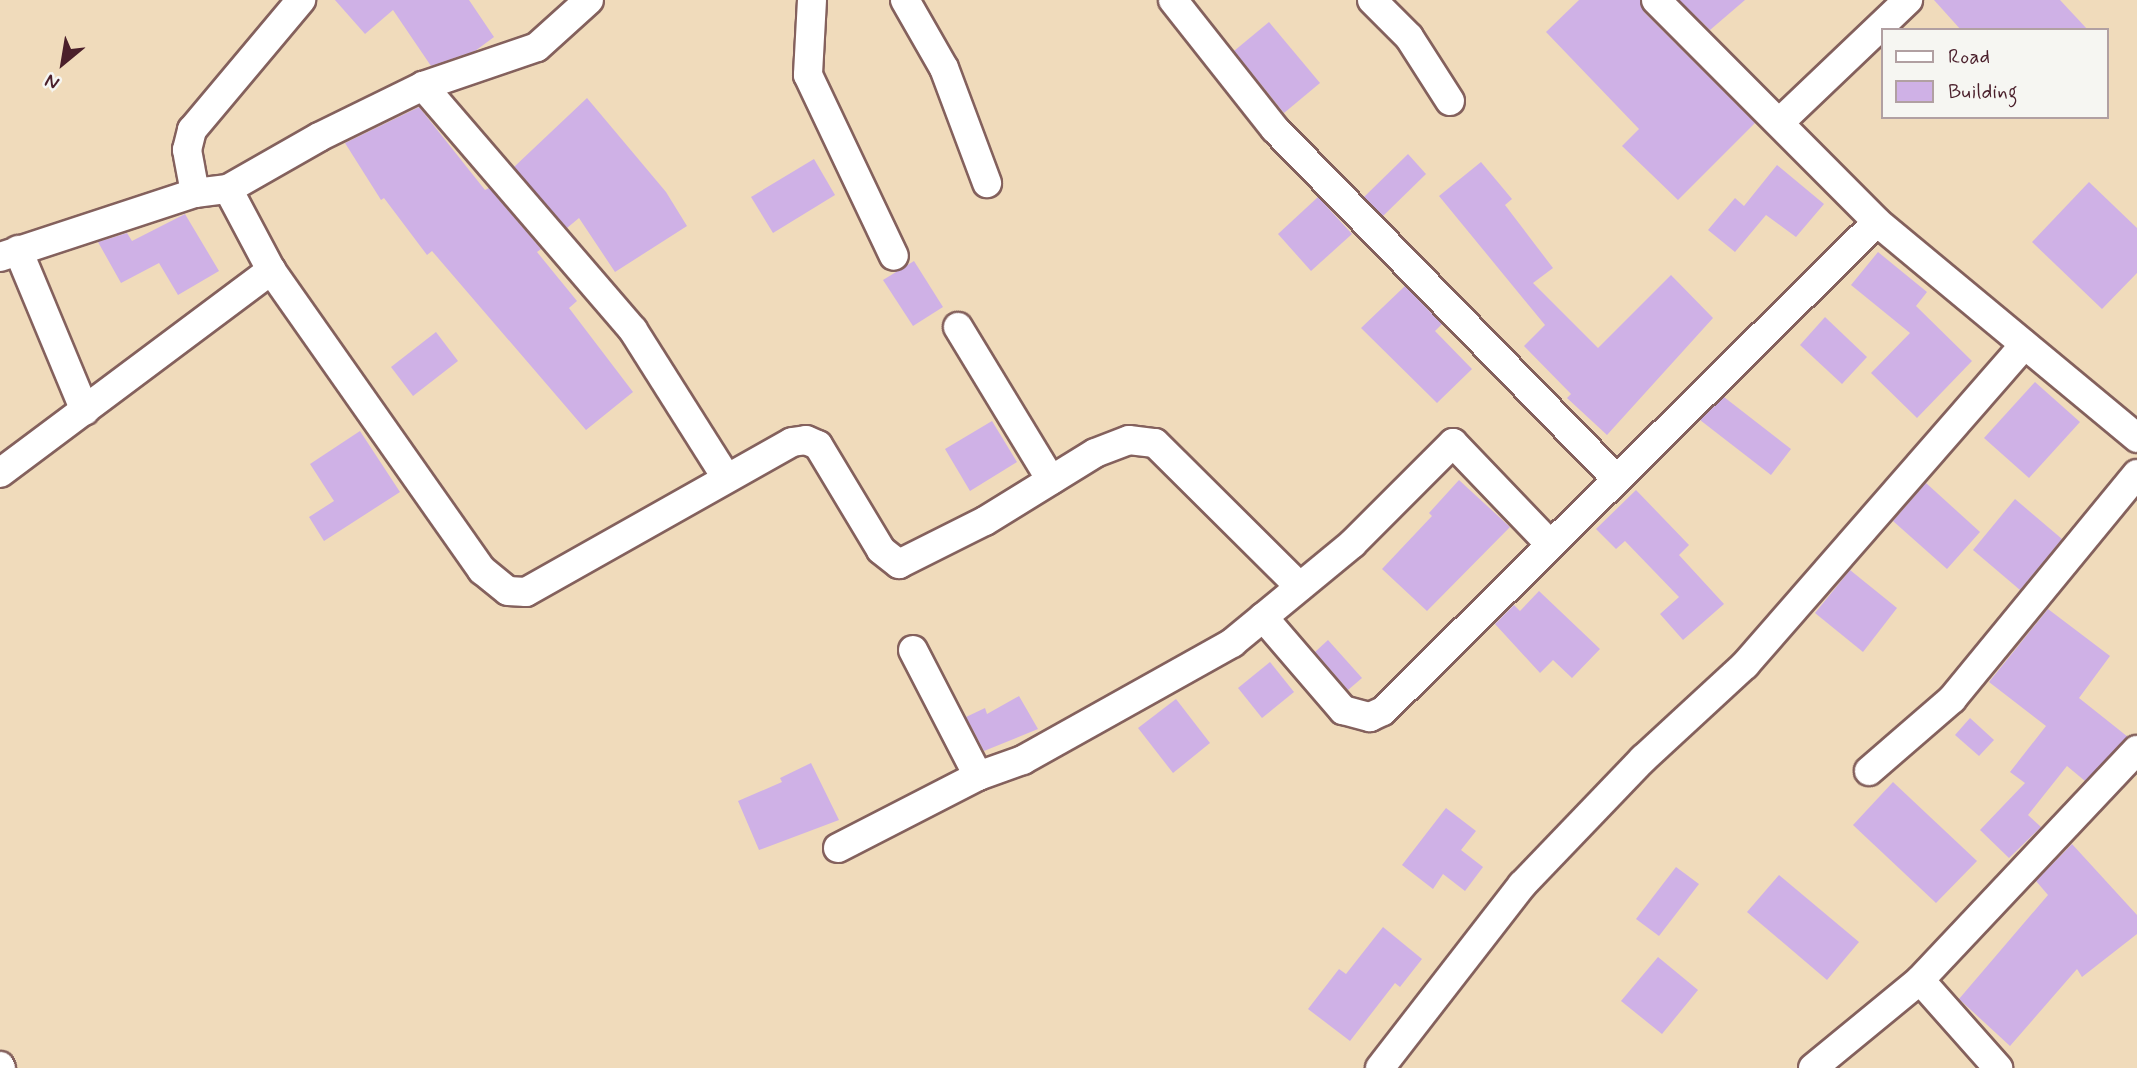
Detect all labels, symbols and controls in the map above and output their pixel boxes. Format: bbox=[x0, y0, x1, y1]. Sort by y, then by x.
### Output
north arrow bbox=[28, 28, 98, 98]
legend bbox=[1882, 28, 2109, 119]
text: Road bbox=[1948, 43, 1990, 71]
text: N bbox=[41, 68, 64, 96]
text: Building bbox=[1948, 78, 2018, 106]

